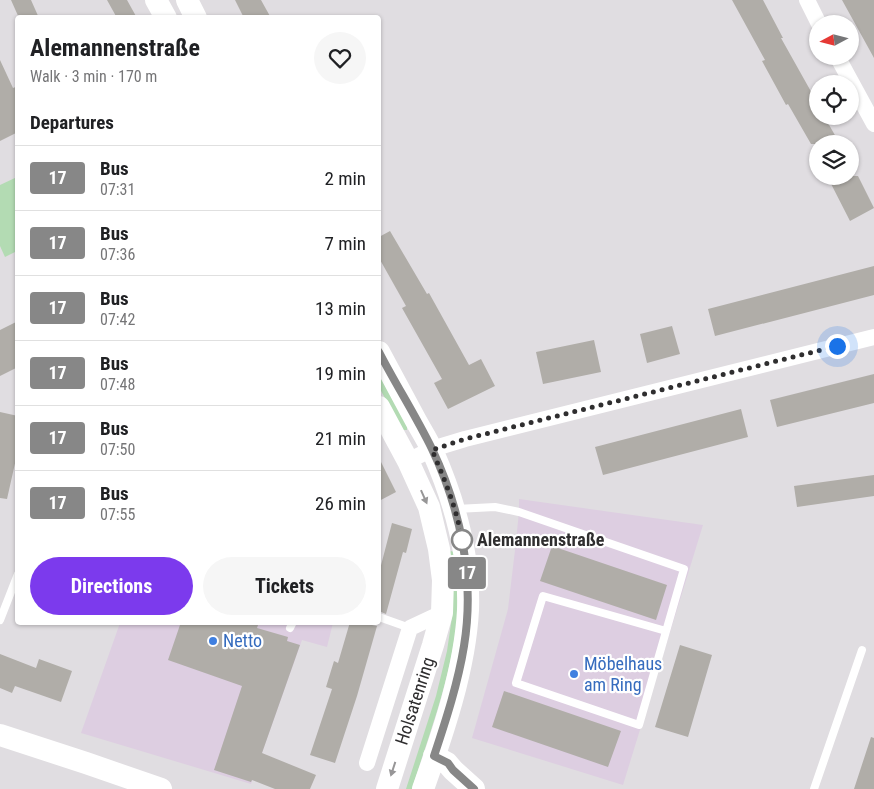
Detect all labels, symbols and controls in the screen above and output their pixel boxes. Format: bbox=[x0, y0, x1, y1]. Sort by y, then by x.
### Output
north arrow bbox=[809, 15, 859, 65]
map controls bbox=[809, 15, 859, 185]
button: heart bbox=[314, 32, 366, 84]
text: Alemannenstraße bbox=[30, 34, 200, 62]
text: Walk · 3 min · 170 m bbox=[30, 67, 157, 86]
button: locate bbox=[809, 75, 859, 125]
text: Departures bbox=[30, 111, 114, 134]
button: layers bbox=[809, 135, 859, 185]
text: Bus bbox=[100, 157, 129, 180]
text: 17 bbox=[48, 167, 67, 188]
text: 2 min bbox=[324, 167, 366, 190]
text: 07:31 bbox=[100, 180, 135, 199]
text: Bus bbox=[100, 222, 129, 245]
text: 17 bbox=[48, 232, 67, 253]
text: 7 min bbox=[324, 232, 366, 255]
text: 07:36 bbox=[100, 245, 135, 264]
text: Bus bbox=[100, 287, 129, 310]
text: 17 bbox=[48, 297, 67, 318]
text: 13 min bbox=[315, 297, 366, 320]
text: 07:42 bbox=[100, 310, 135, 329]
your location bbox=[825, 334, 850, 359]
text: Bus bbox=[100, 352, 129, 375]
text: 17 bbox=[48, 362, 67, 383]
text: 19 min bbox=[315, 362, 366, 385]
text: 07:48 bbox=[100, 375, 135, 394]
text: Bus bbox=[100, 417, 129, 440]
text: 17 bbox=[48, 427, 67, 448]
text: 21 min bbox=[315, 427, 366, 450]
text: 07:50 bbox=[100, 440, 135, 459]
text: Bus bbox=[100, 482, 129, 505]
one-way arrow bbox=[421, 490, 429, 504]
text: 17 bbox=[48, 492, 67, 513]
text: 26 min bbox=[315, 492, 366, 515]
text: 07:55 bbox=[100, 505, 135, 524]
marker: Alemannenstraße bbox=[451, 529, 473, 551]
place label: Alemannenstraße bbox=[477, 529, 605, 550]
button: Directions bbox=[30, 557, 193, 615]
button: Tickets bbox=[203, 557, 366, 615]
line badge: 17 bbox=[444, 557, 490, 589]
text: 17 bbox=[458, 562, 476, 583]
place label: Netto bbox=[223, 630, 262, 651]
marker: Netto bbox=[207, 635, 219, 647]
place label: Möbelhaus am Ring bbox=[584, 653, 662, 695]
street label: Holsatenring bbox=[390, 654, 439, 747]
marker: Möbelhaus am Ring bbox=[568, 668, 580, 680]
one-way arrow bbox=[389, 762, 397, 777]

